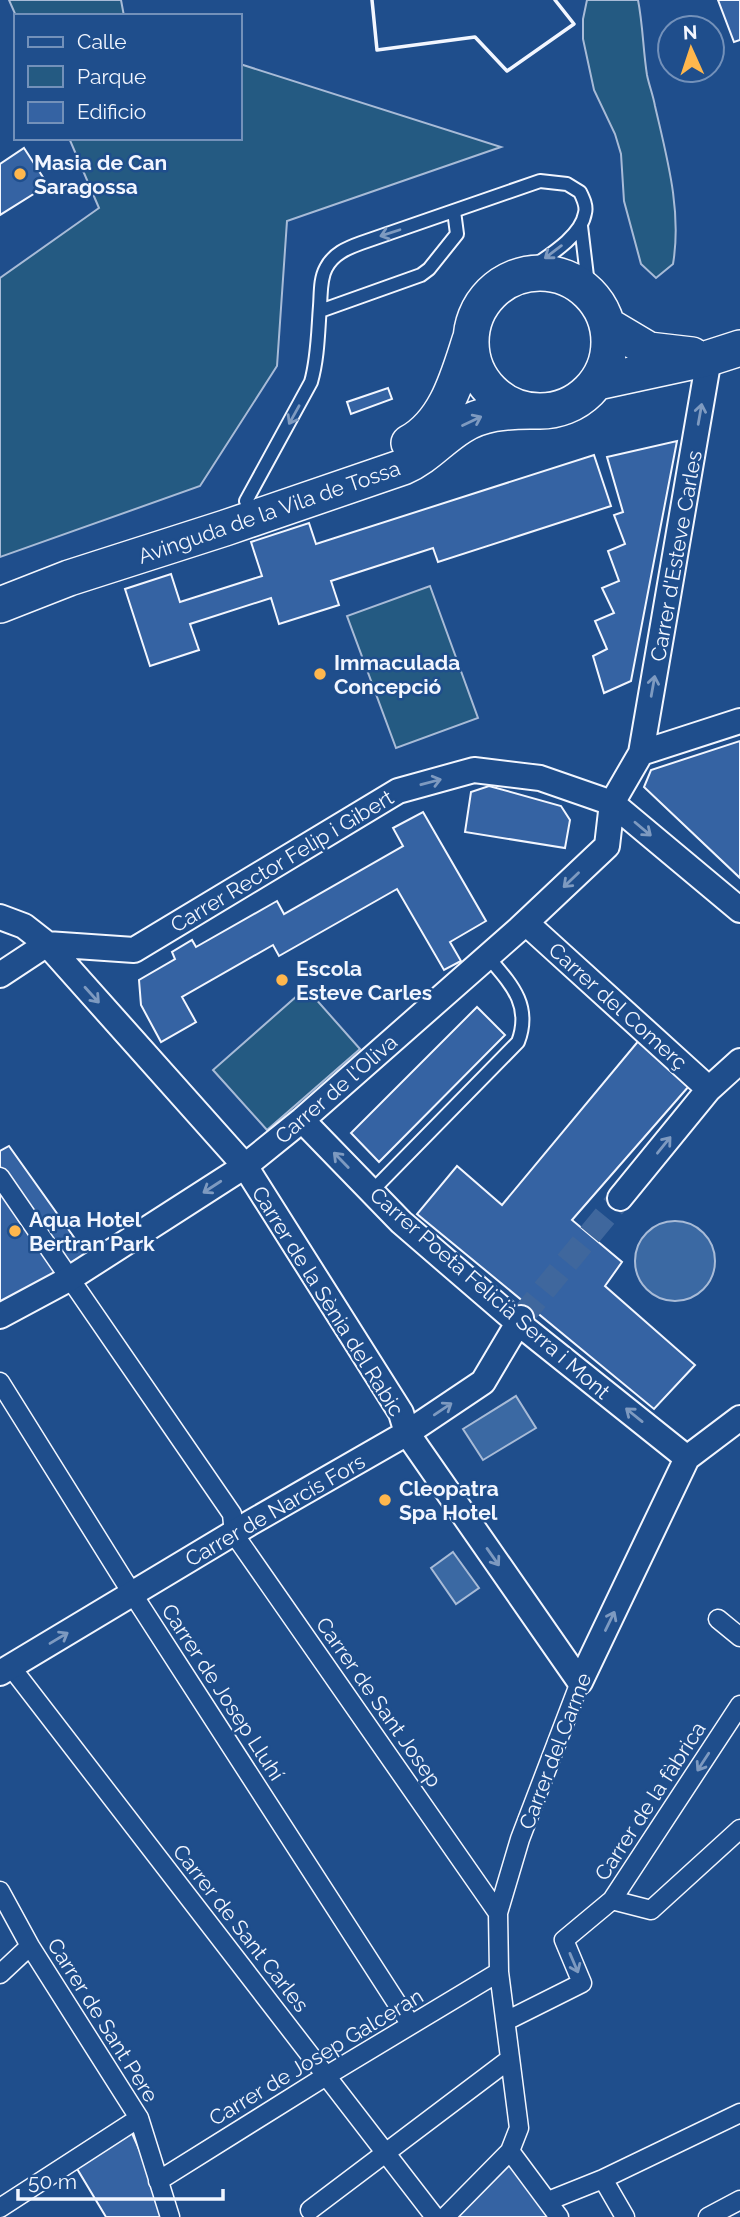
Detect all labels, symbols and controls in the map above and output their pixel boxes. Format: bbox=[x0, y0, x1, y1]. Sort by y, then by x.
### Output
legend bbox=[14, 14, 242, 140]
north arrow bbox=[656, 14, 726, 84]
text: N bbox=[682, 21, 698, 43]
text: Calle bbox=[77, 29, 127, 54]
text: Parque bbox=[77, 64, 146, 89]
text: Edificio bbox=[77, 99, 146, 124]
place label: Masia de Can Saragossa bbox=[34, 150, 167, 199]
marker: Masia de Can Saragossa bbox=[12, 166, 28, 182]
one-way arrow bbox=[379, 228, 401, 240]
one-way arrow bbox=[543, 244, 562, 259]
one-way arrow bbox=[694, 403, 707, 426]
one-way arrow bbox=[287, 404, 301, 424]
one-way arrow bbox=[461, 414, 482, 427]
street label: Carrer d'Esteve Carles bbox=[645, 449, 707, 663]
street label: Avinguda de la Vila de Tossa bbox=[135, 455, 403, 569]
place label: Immaculada Concepció bbox=[334, 650, 460, 699]
marker: Immaculada Concepció bbox=[312, 666, 328, 682]
one-way arrow bbox=[647, 675, 660, 698]
one-way arrow bbox=[419, 775, 442, 788]
street label: Carrer Rector Felip i Gibert bbox=[166, 784, 398, 938]
one-way arrow bbox=[634, 821, 652, 837]
one-way arrow bbox=[563, 872, 580, 889]
street label: Carrer del Comerç bbox=[544, 937, 692, 1075]
place label: Escola Esteve Carles bbox=[296, 956, 432, 1005]
marker: Escola Esteve Carles bbox=[274, 972, 290, 988]
one-way arrow bbox=[84, 986, 100, 1004]
street label: Carrer de l'Oliva bbox=[270, 1029, 402, 1149]
one-way arrow bbox=[656, 1137, 671, 1155]
one-way arrow bbox=[332, 1152, 349, 1169]
one-way arrow bbox=[203, 1180, 223, 1194]
street label: Carrer de la Sènia del Rabic bbox=[247, 1181, 409, 1421]
street label: Carrer Poeta Felicià Serra i Mont bbox=[365, 1182, 615, 1404]
place label: Aqua Hotel Bertran Park bbox=[29, 1207, 155, 1256]
marker: Aqua Hotel Bertran Park bbox=[7, 1223, 23, 1239]
one-way arrow bbox=[433, 1402, 452, 1416]
one-way arrow bbox=[625, 1408, 643, 1423]
street label: Carrer de Narcís Fors bbox=[181, 1448, 369, 1572]
place label: Cleopatra Spa Hotel bbox=[399, 1476, 499, 1525]
marker: Cleopatra Spa Hotel bbox=[377, 1492, 393, 1508]
one-way arrow bbox=[486, 1547, 500, 1566]
street label: Carrer de Josep Lluhí bbox=[157, 1599, 290, 1785]
one-way arrow bbox=[603, 1611, 617, 1632]
street label: Carrer de Sant Josep bbox=[311, 1612, 447, 1792]
one-way arrow bbox=[48, 1631, 68, 1645]
street label: Carrer del Carme bbox=[514, 1669, 596, 1833]
street label: Carrer de la fàbrica bbox=[589, 1717, 711, 1885]
one-way arrow bbox=[695, 1752, 710, 1771]
street label: Carrer de Sant Carles bbox=[168, 1839, 314, 2017]
street label: Carrer de Sant Pere bbox=[42, 1933, 164, 2107]
one-way arrow bbox=[568, 1951, 581, 1973]
street label: Carrer de Josep Galceran bbox=[204, 1983, 428, 2131]
scale bar bbox=[18, 2158, 222, 2202]
text: 50 m bbox=[28, 2169, 77, 2194]

